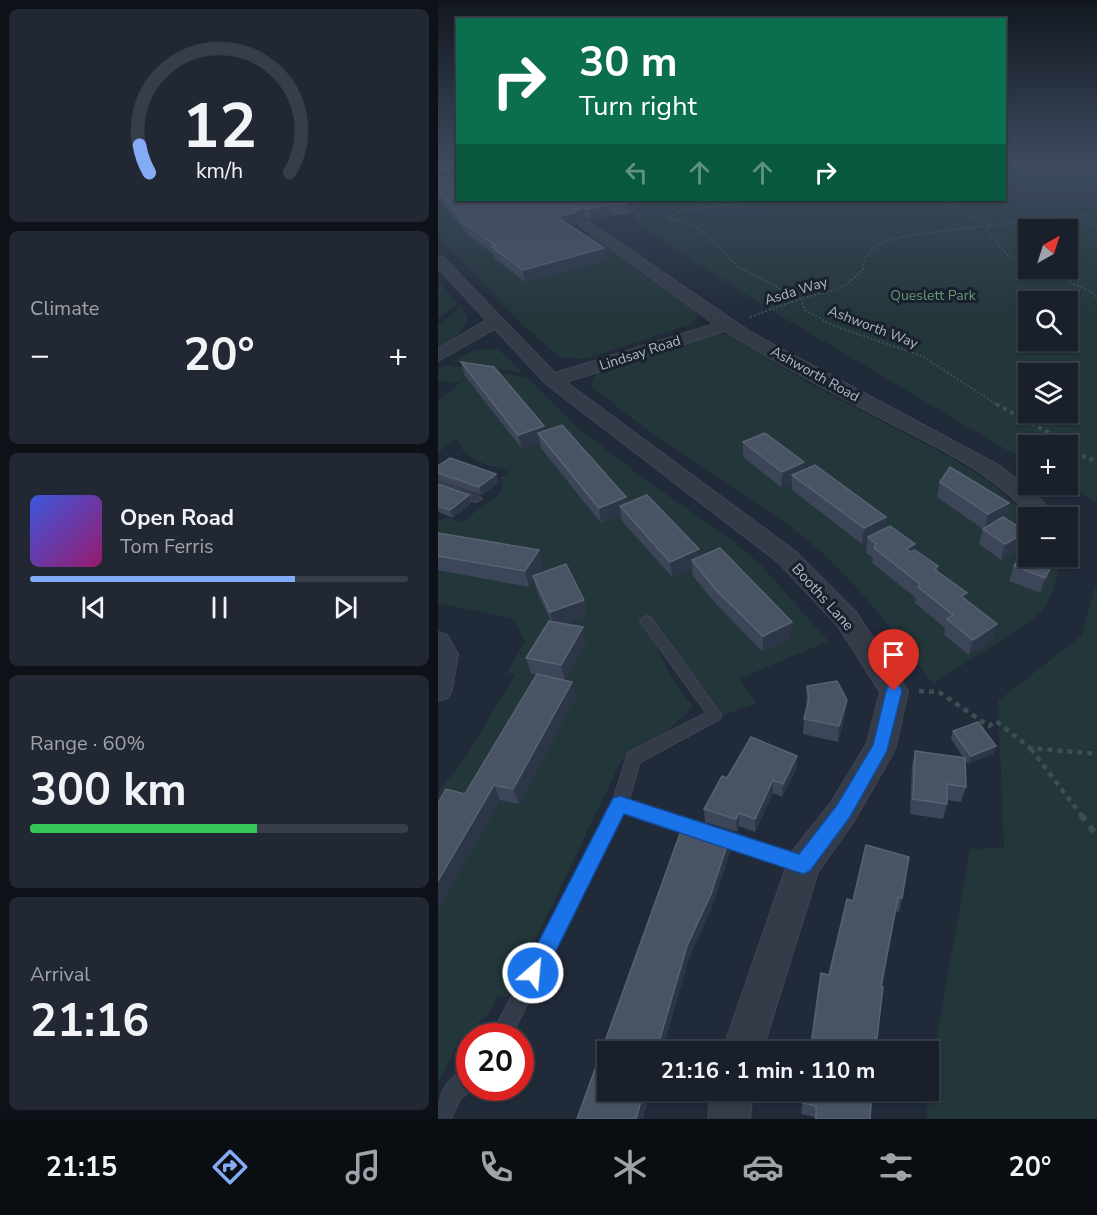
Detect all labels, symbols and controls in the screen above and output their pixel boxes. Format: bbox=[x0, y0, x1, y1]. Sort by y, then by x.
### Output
text: 30 m bbox=[579, 34, 678, 91]
icon: right bbox=[480, 42, 558, 120]
text: 12 bbox=[182, 84, 256, 169]
text: Turn right bbox=[579, 88, 697, 125]
text: km/h bbox=[195, 156, 243, 186]
icon: left bbox=[620, 156, 653, 189]
icon: ahead bbox=[683, 156, 716, 189]
icon: ahead bbox=[746, 156, 779, 189]
icon: right bbox=[809, 156, 842, 189]
north arrow bbox=[1018, 219, 1078, 279]
map controls bbox=[1018, 219, 1078, 567]
street label: Asda Way bbox=[762, 272, 831, 310]
park label: Queslett Park bbox=[890, 286, 977, 305]
button: search bbox=[1018, 291, 1078, 351]
text: Climate bbox=[30, 295, 99, 322]
street label: Ashworth Way bbox=[825, 301, 922, 353]
text: 20° bbox=[183, 325, 255, 386]
street label: Lindsay Road bbox=[597, 331, 683, 375]
text: − bbox=[30, 333, 50, 378]
text: + bbox=[388, 333, 408, 378]
street label: Ashworth Road bbox=[767, 342, 863, 406]
button: layers bbox=[1018, 363, 1078, 423]
button: + bbox=[1018, 435, 1078, 495]
text: Open Road bbox=[120, 503, 234, 533]
button: − bbox=[1018, 507, 1078, 567]
text: Tom Ferris bbox=[120, 533, 214, 560]
street label: Booths Lane bbox=[787, 559, 859, 635]
icon: previous bbox=[77, 591, 110, 624]
icon: pause bbox=[203, 591, 236, 624]
icon: next bbox=[329, 591, 362, 624]
pin bbox=[868, 629, 919, 691]
icon: arrive bbox=[877, 638, 910, 671]
text: Range · 60% bbox=[30, 730, 145, 757]
text: 300 km bbox=[30, 760, 187, 821]
position arrow bbox=[501, 941, 565, 1005]
text: Arrival bbox=[30, 961, 90, 988]
text: 21:16 bbox=[30, 991, 149, 1052]
speed limit sign: 20 bbox=[456, 1023, 534, 1101]
text: 21:16 · 1 min · 110 m bbox=[661, 1056, 875, 1086]
icon: directions bbox=[209, 1146, 251, 1188]
icon: music bbox=[342, 1146, 384, 1188]
icon: phone bbox=[475, 1146, 517, 1188]
icon: climate bbox=[609, 1146, 651, 1188]
icon: car bbox=[742, 1146, 784, 1188]
icon: filters bbox=[875, 1146, 917, 1188]
text: 21:15 bbox=[46, 1149, 117, 1186]
text: 20° bbox=[1009, 1149, 1051, 1186]

